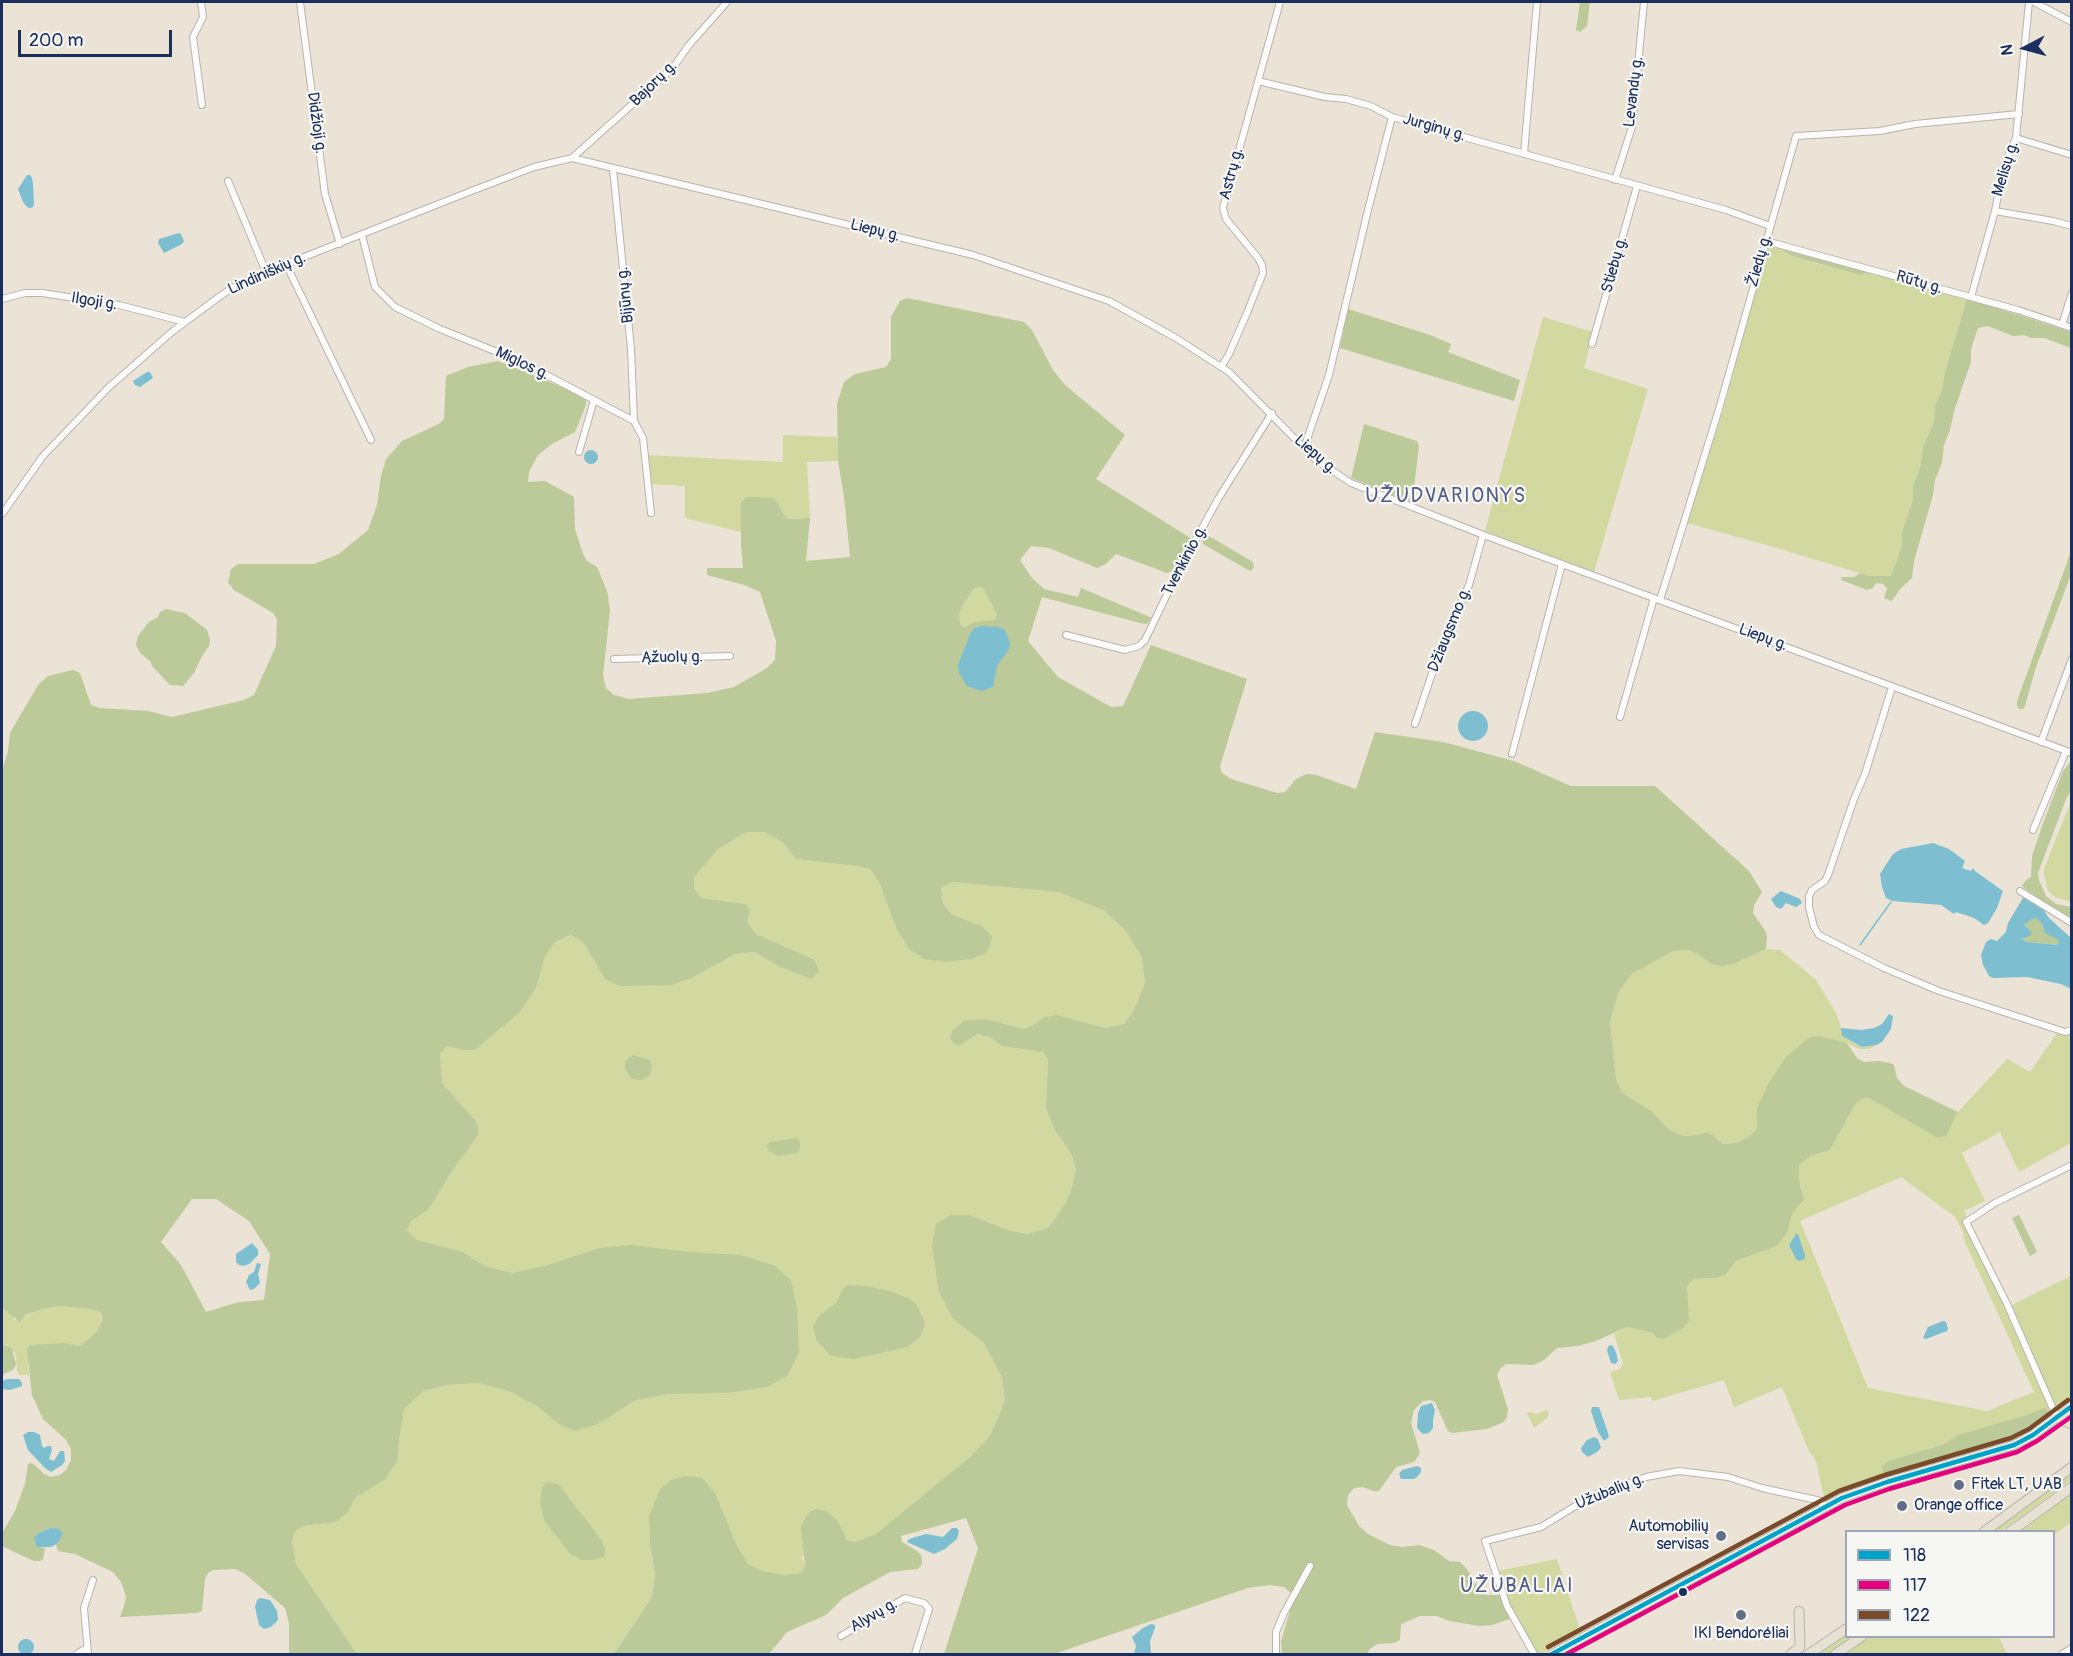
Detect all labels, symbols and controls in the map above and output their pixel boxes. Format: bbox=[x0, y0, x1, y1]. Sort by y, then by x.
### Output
scale bar bbox=[21, 18, 176, 56]
north arrow bbox=[1995, 18, 2055, 78]
text: 200 m bbox=[29, 29, 84, 52]
text: N bbox=[1997, 43, 2018, 56]
street label: Levandų g. bbox=[1620, 55, 1648, 129]
street label: Bajorų g. bbox=[627, 57, 681, 111]
street label: Didžioji g. bbox=[302, 91, 330, 155]
street label: Jurginų g. bbox=[1400, 110, 1468, 146]
street label: Melisų g. bbox=[1989, 139, 2023, 199]
street label: Astrų g. bbox=[1216, 146, 1248, 202]
street label: Liepų g. bbox=[848, 216, 902, 246]
street label: Žiedų g. bbox=[1743, 233, 1777, 289]
street label: Stiebų g. bbox=[1598, 235, 1632, 295]
street label: Lindiniškių g. bbox=[225, 248, 309, 300]
street label: Bijūnų g. bbox=[613, 266, 639, 324]
street label: Rūtų g. bbox=[1894, 267, 1944, 299]
street label: Ilgoji g. bbox=[70, 289, 118, 315]
street label: Miglos g. bbox=[492, 343, 552, 385]
street label: Liepų g. bbox=[1290, 431, 1340, 479]
district label: UŽUDVARIONYS bbox=[1365, 485, 1527, 509]
street label: Tvenkinio g. bbox=[1158, 522, 1212, 600]
street label: Džiaugsmo g. bbox=[1424, 585, 1476, 675]
street label: Liepų g. bbox=[1736, 620, 1790, 656]
street label: Ąžuolų g. bbox=[641, 648, 703, 668]
street label: Užubalių g. bbox=[1573, 1470, 1647, 1514]
place label: Fitek LT, UAB bbox=[1971, 1475, 2062, 1495]
marker: Fitek LT, UAB bbox=[1952, 1478, 1966, 1492]
place label: Orange office bbox=[1914, 1496, 2003, 1516]
marker: Orange office bbox=[1895, 1499, 1909, 1513]
place label: Automobilių servisas bbox=[1628, 1517, 1709, 1555]
marker: Automobilių servisas bbox=[1714, 1529, 1728, 1543]
legend bbox=[1845, 1530, 2055, 1638]
text: 118 bbox=[1903, 1544, 1926, 1567]
text: 117 bbox=[1903, 1574, 1927, 1597]
district label: UŽUBALIAI bbox=[1460, 1575, 1574, 1599]
unlabelled marker bbox=[1677, 1586, 1689, 1598]
street label: Alyvų g. bbox=[847, 1595, 901, 1637]
text: 122 bbox=[1903, 1604, 1930, 1627]
marker: IKI Bendorėliai bbox=[1734, 1608, 1748, 1622]
place label: IKI Bendorėliai bbox=[1693, 1624, 1789, 1644]

